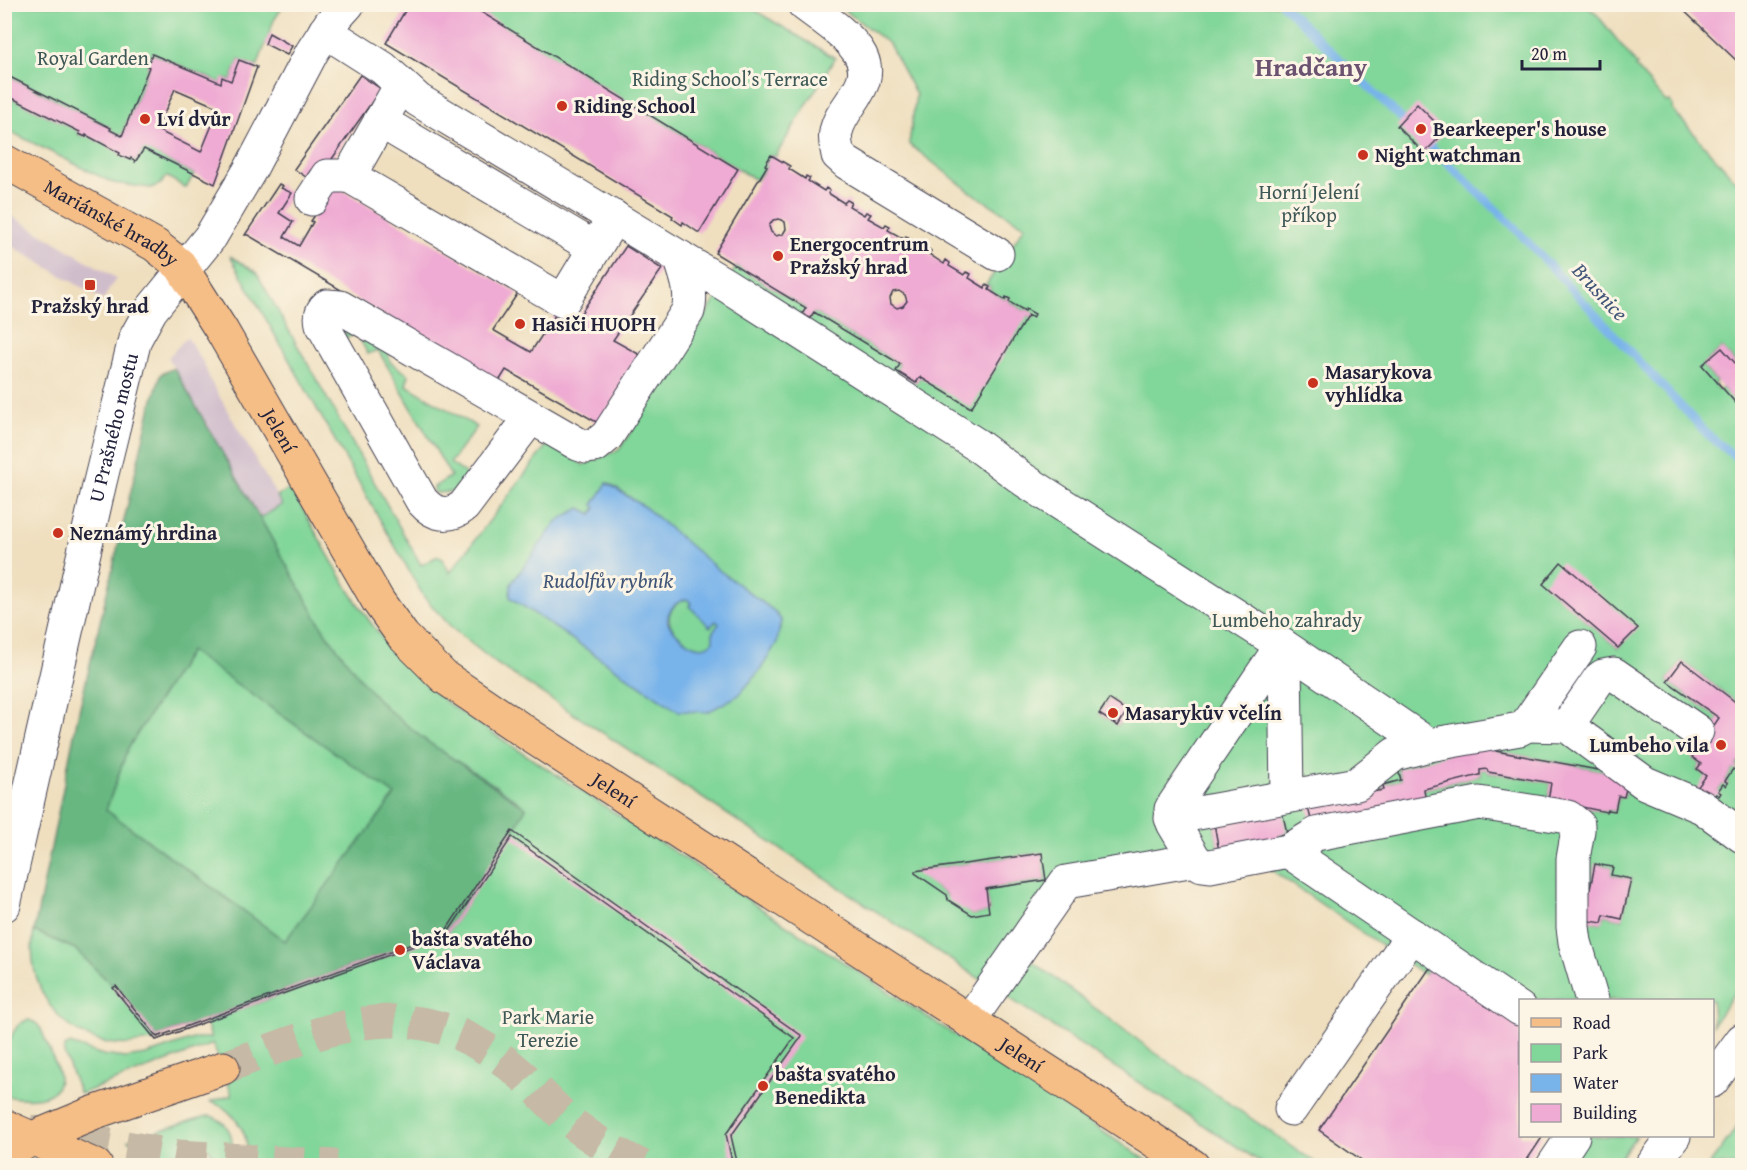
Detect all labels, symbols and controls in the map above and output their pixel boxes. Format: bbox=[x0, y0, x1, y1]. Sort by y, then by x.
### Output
scale bar bbox=[1522, 33, 1600, 71]
text: 20 m bbox=[1531, 40, 1567, 67]
park label: Royal Garden bbox=[37, 43, 149, 72]
district label: Hradčany bbox=[1255, 47, 1368, 86]
park label: Riding School’s Terrace bbox=[632, 64, 828, 93]
place label: Riding School bbox=[574, 91, 696, 120]
marker: Riding School bbox=[555, 99, 569, 113]
place label: Lví dvůr bbox=[157, 104, 231, 133]
marker: Lví dvůr bbox=[138, 112, 152, 126]
place label: Bearkeeper's house bbox=[1433, 114, 1607, 143]
marker: Bearkeeper's house bbox=[1414, 122, 1428, 136]
place label: Night watchman bbox=[1375, 140, 1521, 169]
marker: Night watchman bbox=[1356, 148, 1370, 162]
street label: Mariánské hradby bbox=[39, 171, 186, 273]
park label: Horní Jelení příkop bbox=[1259, 177, 1360, 229]
place label: Energocentrum Pražský hrad bbox=[790, 229, 929, 281]
marker: Energocentrum Pražský hrad bbox=[771, 249, 785, 263]
water label: Brusnice bbox=[1565, 255, 1635, 328]
marker: Pražský hrad bbox=[83, 278, 97, 292]
place label: Pražský hrad bbox=[31, 291, 149, 320]
place label: Hasiči HUOPH bbox=[532, 309, 656, 338]
marker: Hasiči HUOPH bbox=[513, 317, 527, 331]
street label: U Prašného mostu bbox=[81, 349, 145, 505]
place label: Masarykova vyhlídka bbox=[1325, 357, 1433, 409]
marker: Masarykova vyhlídka bbox=[1306, 376, 1320, 390]
street label: Jelení bbox=[254, 400, 305, 458]
place label: Neznámý hrdina bbox=[70, 518, 218, 547]
marker: Neznámý hrdina bbox=[51, 526, 65, 540]
water label: Rudolfův rybník bbox=[542, 565, 673, 596]
park label: Lumbeho zahrady bbox=[1212, 605, 1362, 634]
place label: Masarykův včelín bbox=[1125, 698, 1282, 727]
marker: Masarykův včelín bbox=[1106, 706, 1120, 720]
place label: Lumbeho vila bbox=[1589, 730, 1710, 759]
marker: Lumbeho vila bbox=[1714, 738, 1728, 752]
street label: Jelení bbox=[584, 763, 642, 815]
place label: bašta svatého Václava bbox=[412, 924, 533, 976]
marker: bašta svatého Václava bbox=[393, 943, 407, 957]
legend bbox=[1519, 999, 1714, 1137]
park label: Park Marie Terezie bbox=[502, 1002, 594, 1054]
text: Road bbox=[1573, 1009, 1611, 1036]
street label: Jelení bbox=[992, 1028, 1050, 1080]
text: Park bbox=[1573, 1039, 1609, 1066]
place label: bašta svatého Benedikta bbox=[775, 1059, 896, 1111]
text: Water bbox=[1573, 1069, 1619, 1096]
marker: bašta svatého Benedikta bbox=[756, 1079, 770, 1093]
text: Building bbox=[1573, 1099, 1637, 1126]

